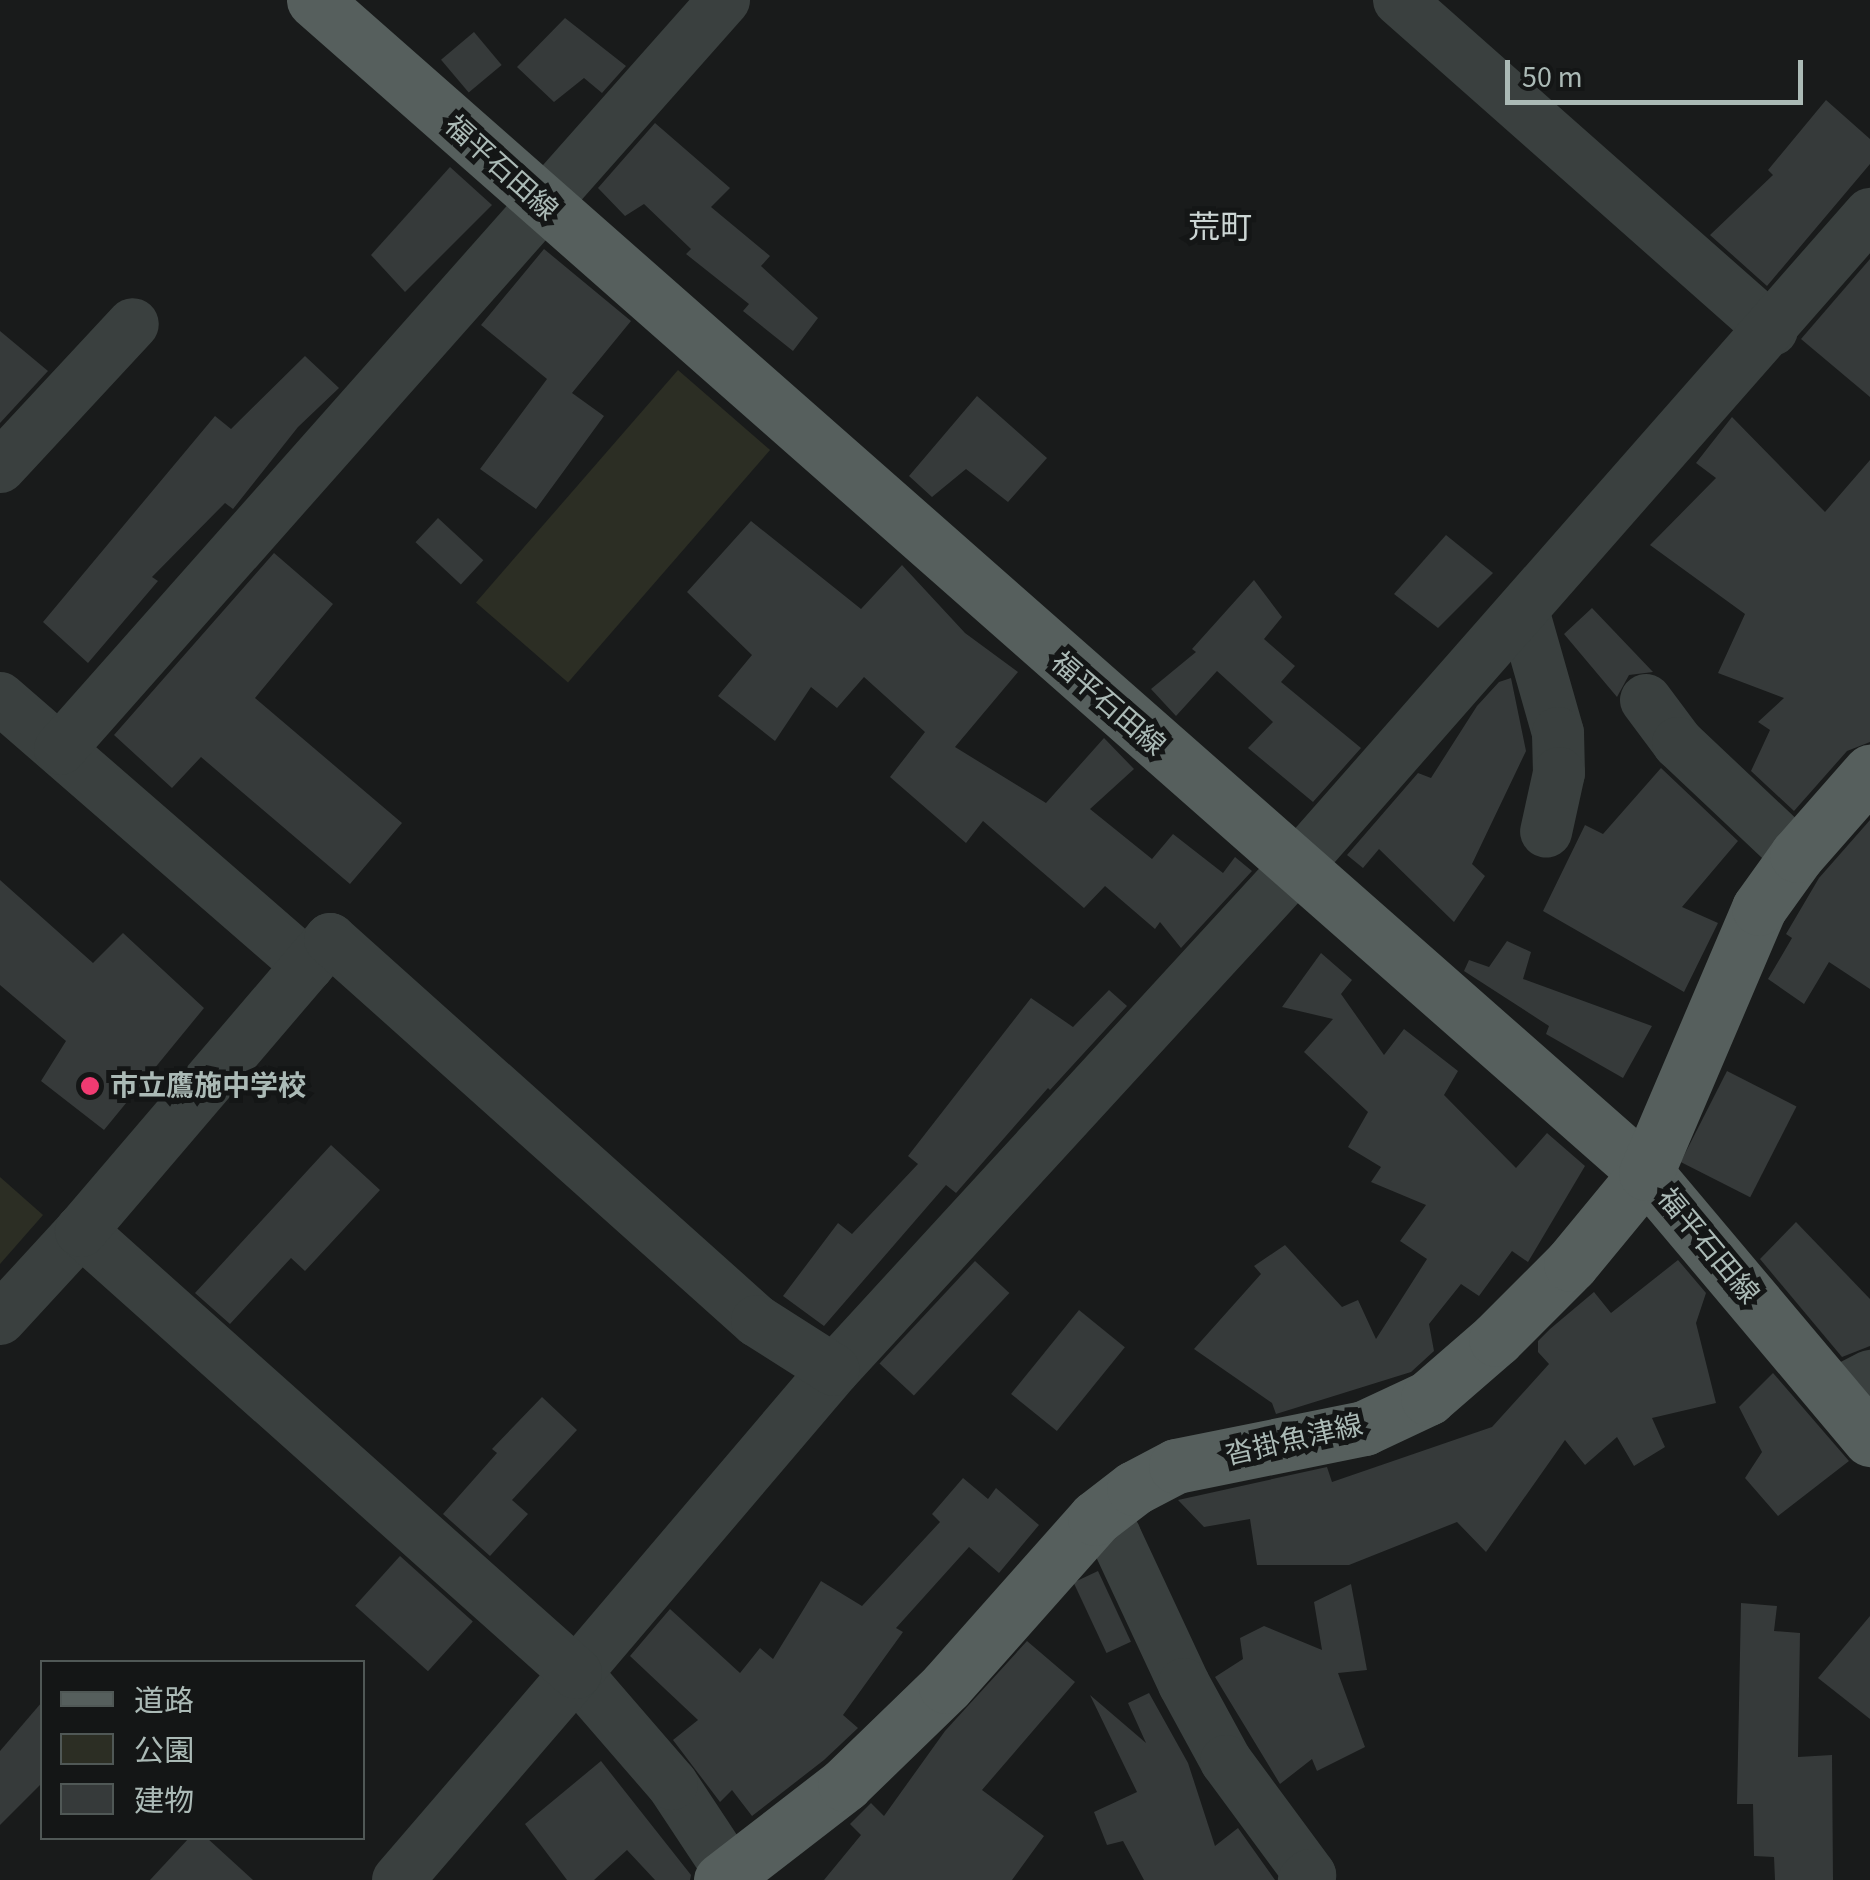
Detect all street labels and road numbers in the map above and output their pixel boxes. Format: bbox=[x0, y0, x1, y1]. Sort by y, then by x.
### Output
street label: 福平石田線 bbox=[438, 109, 564, 227]
street label: 福平石田線 bbox=[1044, 645, 1172, 763]
street label: 福平石田線 bbox=[1650, 1182, 1766, 1310]
street label: 沓掛魚津線 bbox=[1222, 1408, 1366, 1472]

